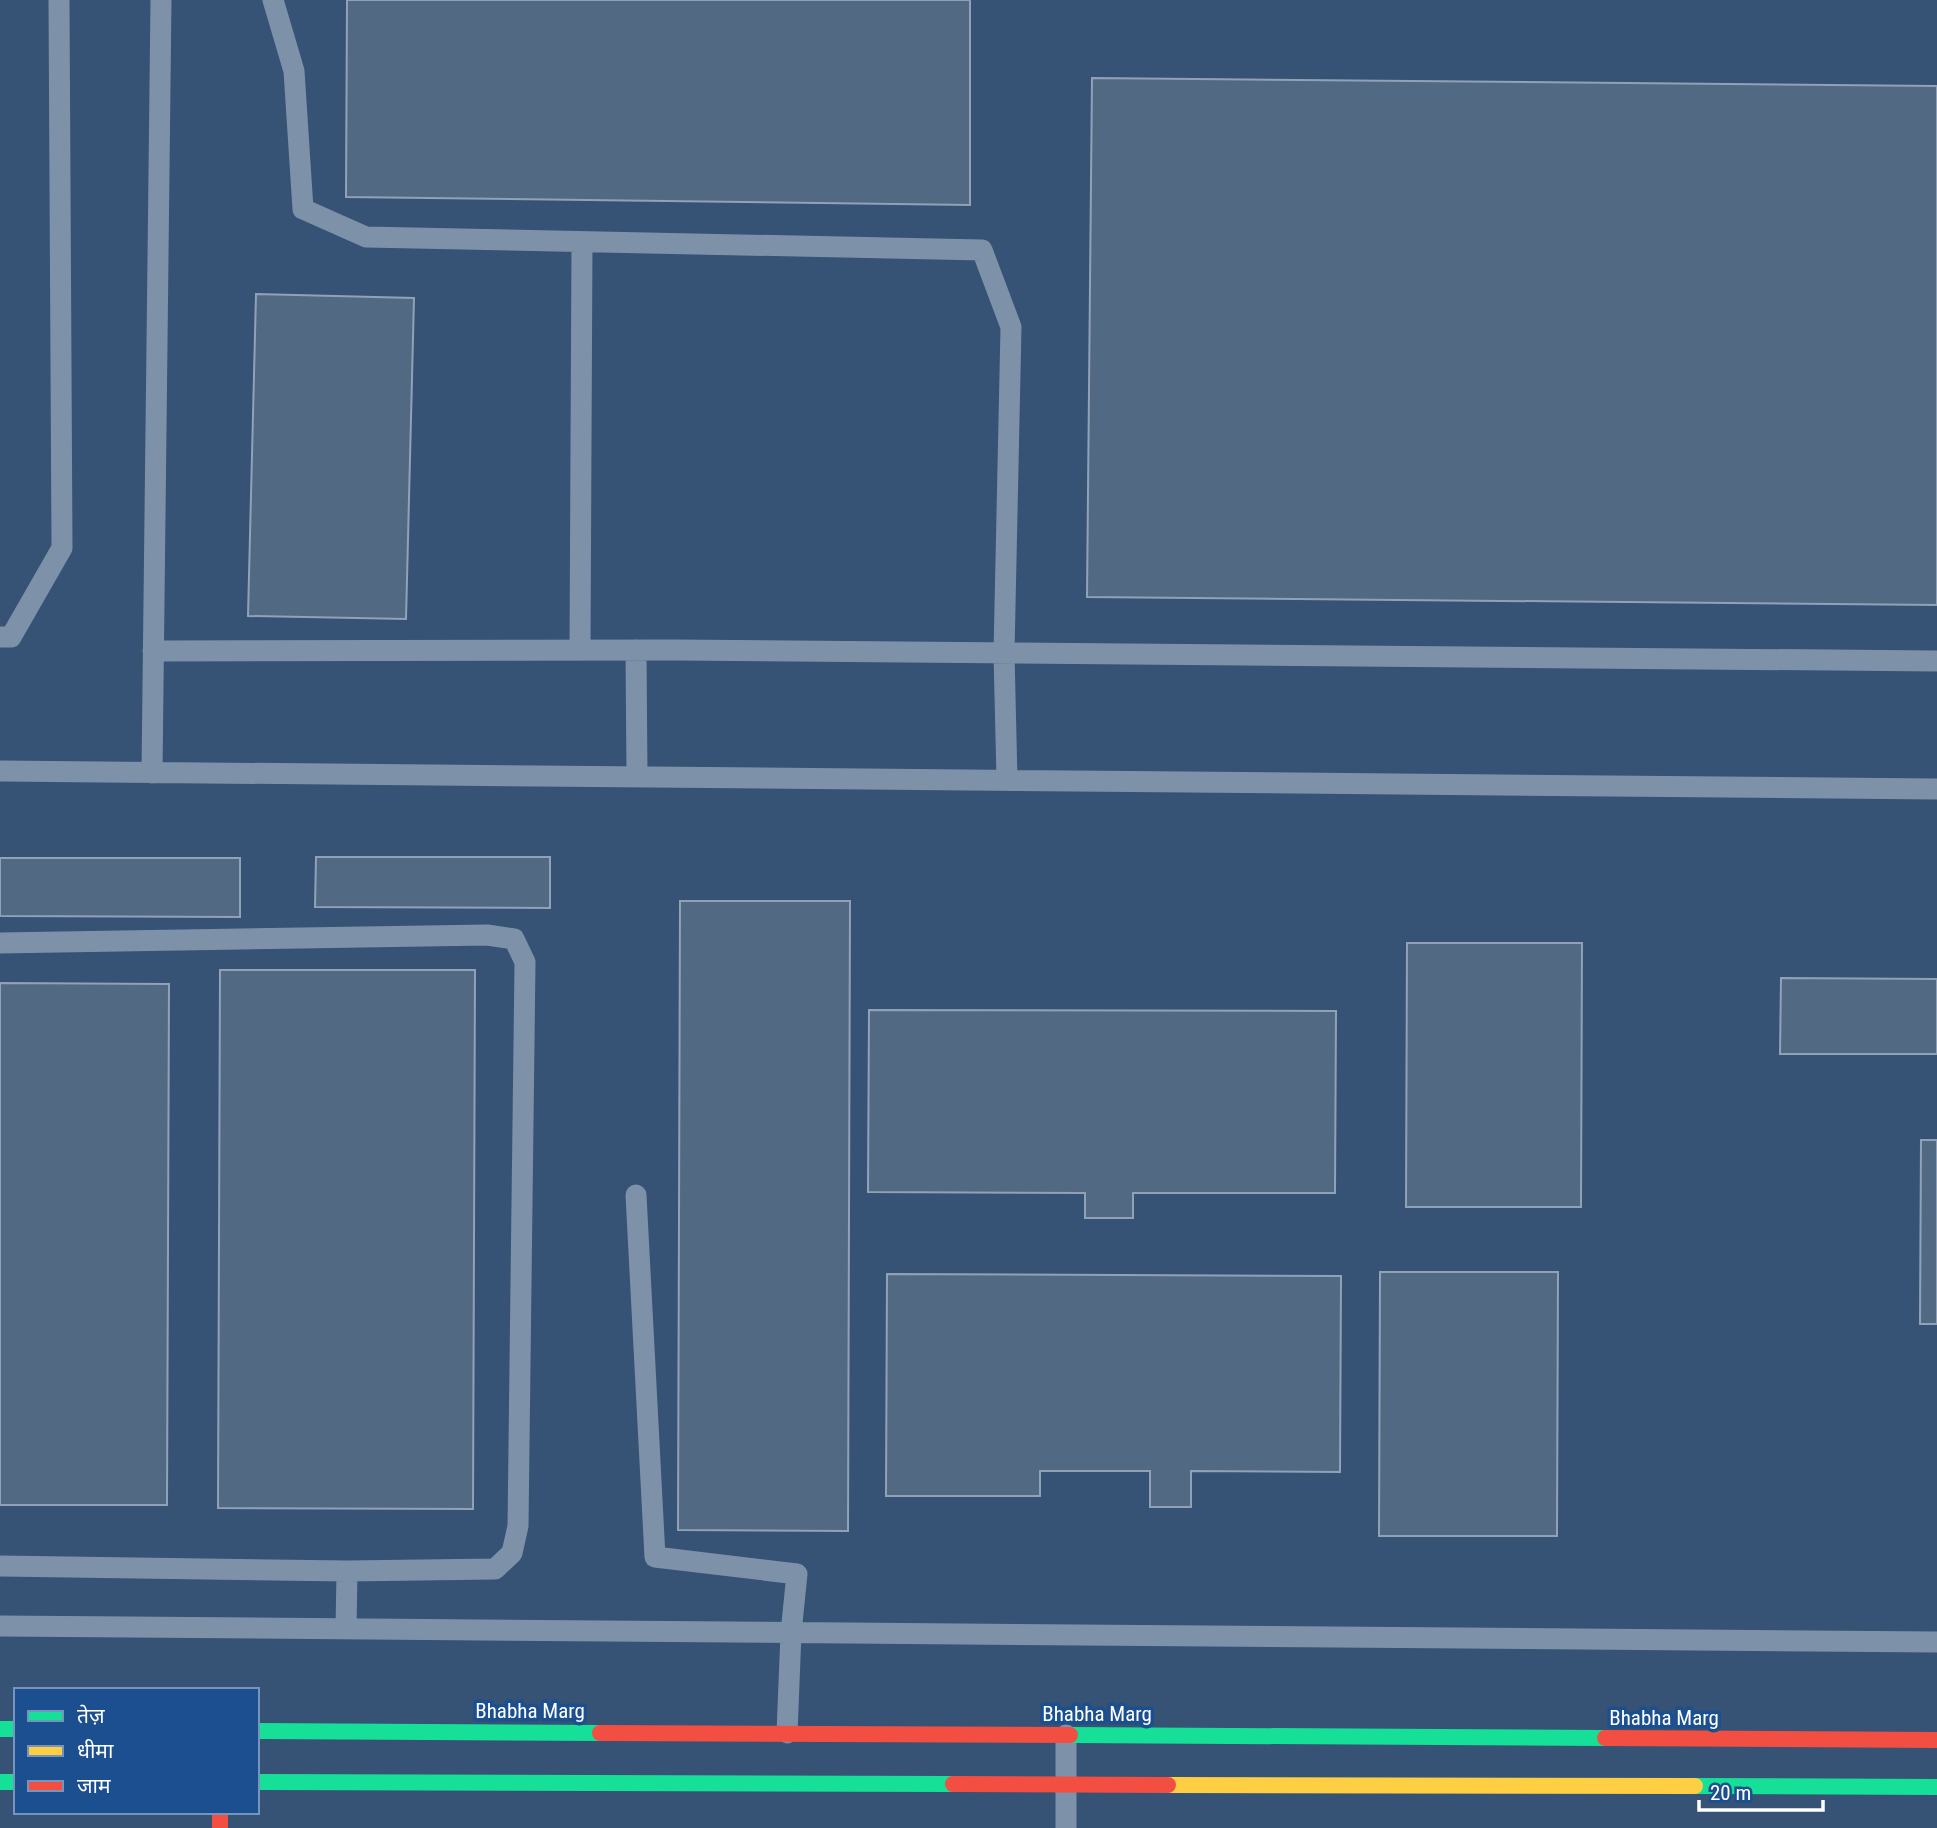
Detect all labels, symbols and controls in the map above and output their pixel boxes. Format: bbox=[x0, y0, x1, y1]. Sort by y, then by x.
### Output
legend bbox=[14, 1688, 259, 1814]
street label: Bhabha Marg bbox=[475, 1699, 585, 1723]
street label: Bhabha Marg bbox=[1042, 1702, 1152, 1726]
text: तेज़ bbox=[77, 1704, 105, 1728]
street label: Bhabha Marg bbox=[1609, 1706, 1719, 1730]
text: धीमा bbox=[77, 1739, 114, 1763]
scale bar bbox=[1699, 1769, 1823, 1813]
text: जाम bbox=[77, 1774, 111, 1798]
text: 20 m bbox=[1710, 1781, 1751, 1805]

